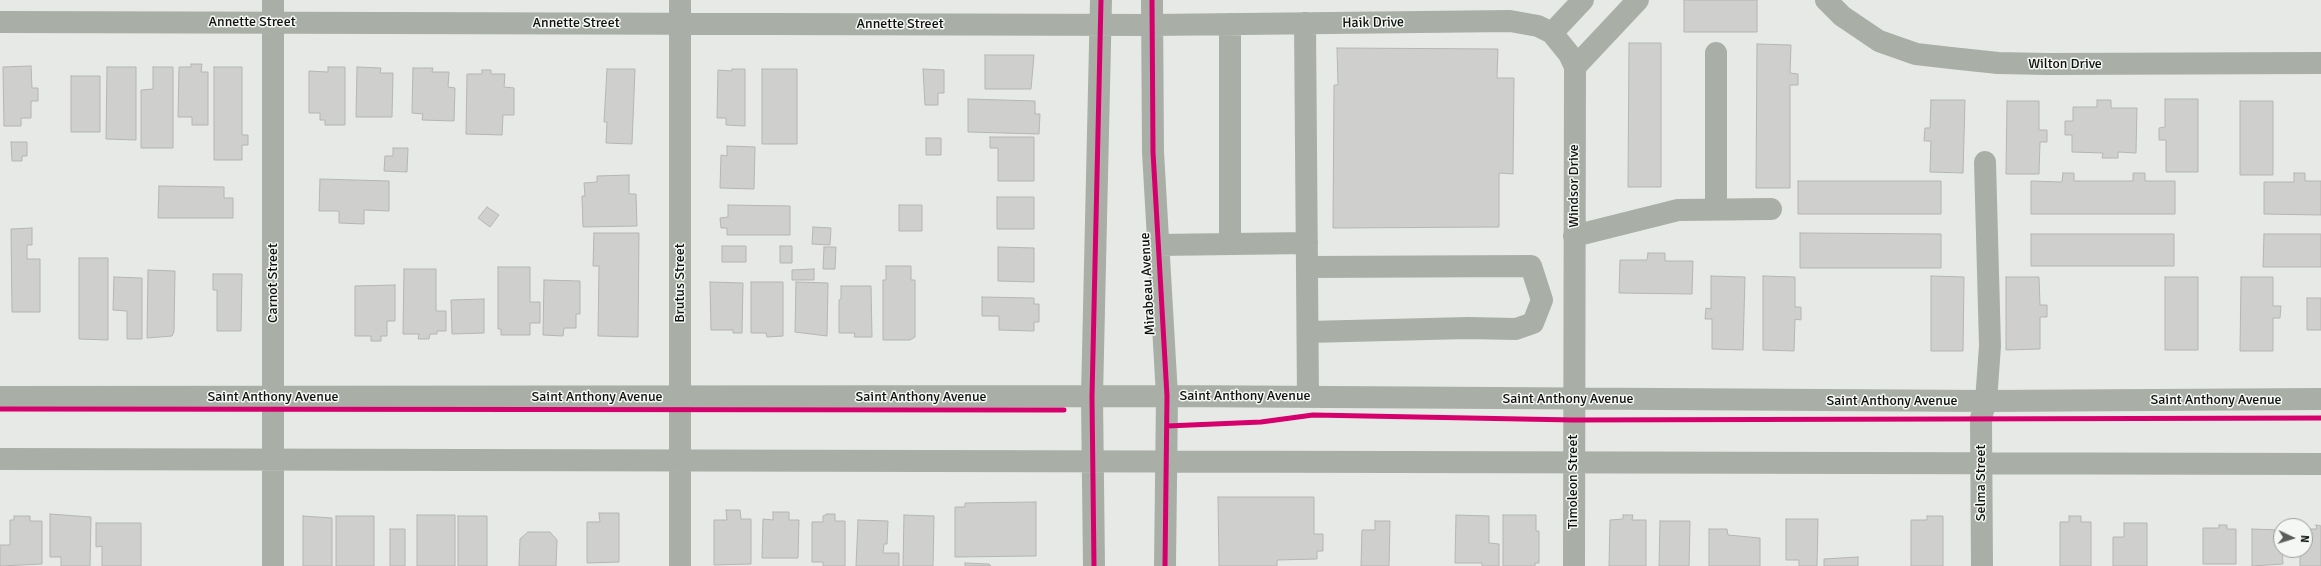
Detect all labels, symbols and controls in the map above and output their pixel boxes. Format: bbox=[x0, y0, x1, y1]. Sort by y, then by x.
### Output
street label: Annette Street bbox=[208, 14, 296, 30]
street label: Haik Drive bbox=[1342, 14, 1404, 32]
street label: Annette Street bbox=[532, 15, 620, 31]
street label: Annette Street bbox=[856, 16, 944, 32]
street label: Wilton Drive bbox=[2028, 56, 2102, 72]
street label: Windsor Drive bbox=[1566, 144, 1582, 228]
street label: Mirabeau Avenue bbox=[1137, 232, 1159, 336]
street label: Carnot Street bbox=[265, 243, 281, 323]
street label: Brutus Street bbox=[672, 243, 688, 323]
street label: Saint Anthony Avenue bbox=[1179, 388, 1311, 404]
street label: Saint Anthony Avenue bbox=[207, 389, 339, 405]
street label: Saint Anthony Avenue bbox=[531, 389, 663, 405]
street label: Saint Anthony Avenue bbox=[855, 389, 987, 405]
street label: Saint Anthony Avenue bbox=[1502, 391, 1634, 407]
street label: Saint Anthony Avenue bbox=[2150, 392, 2282, 408]
street label: Saint Anthony Avenue bbox=[1826, 393, 1958, 409]
street label: Timoleon Street bbox=[1565, 435, 1581, 529]
street label: Selma Street bbox=[1973, 445, 1989, 521]
north arrow bbox=[2273, 518, 2313, 558]
text: N bbox=[2298, 535, 2311, 543]

